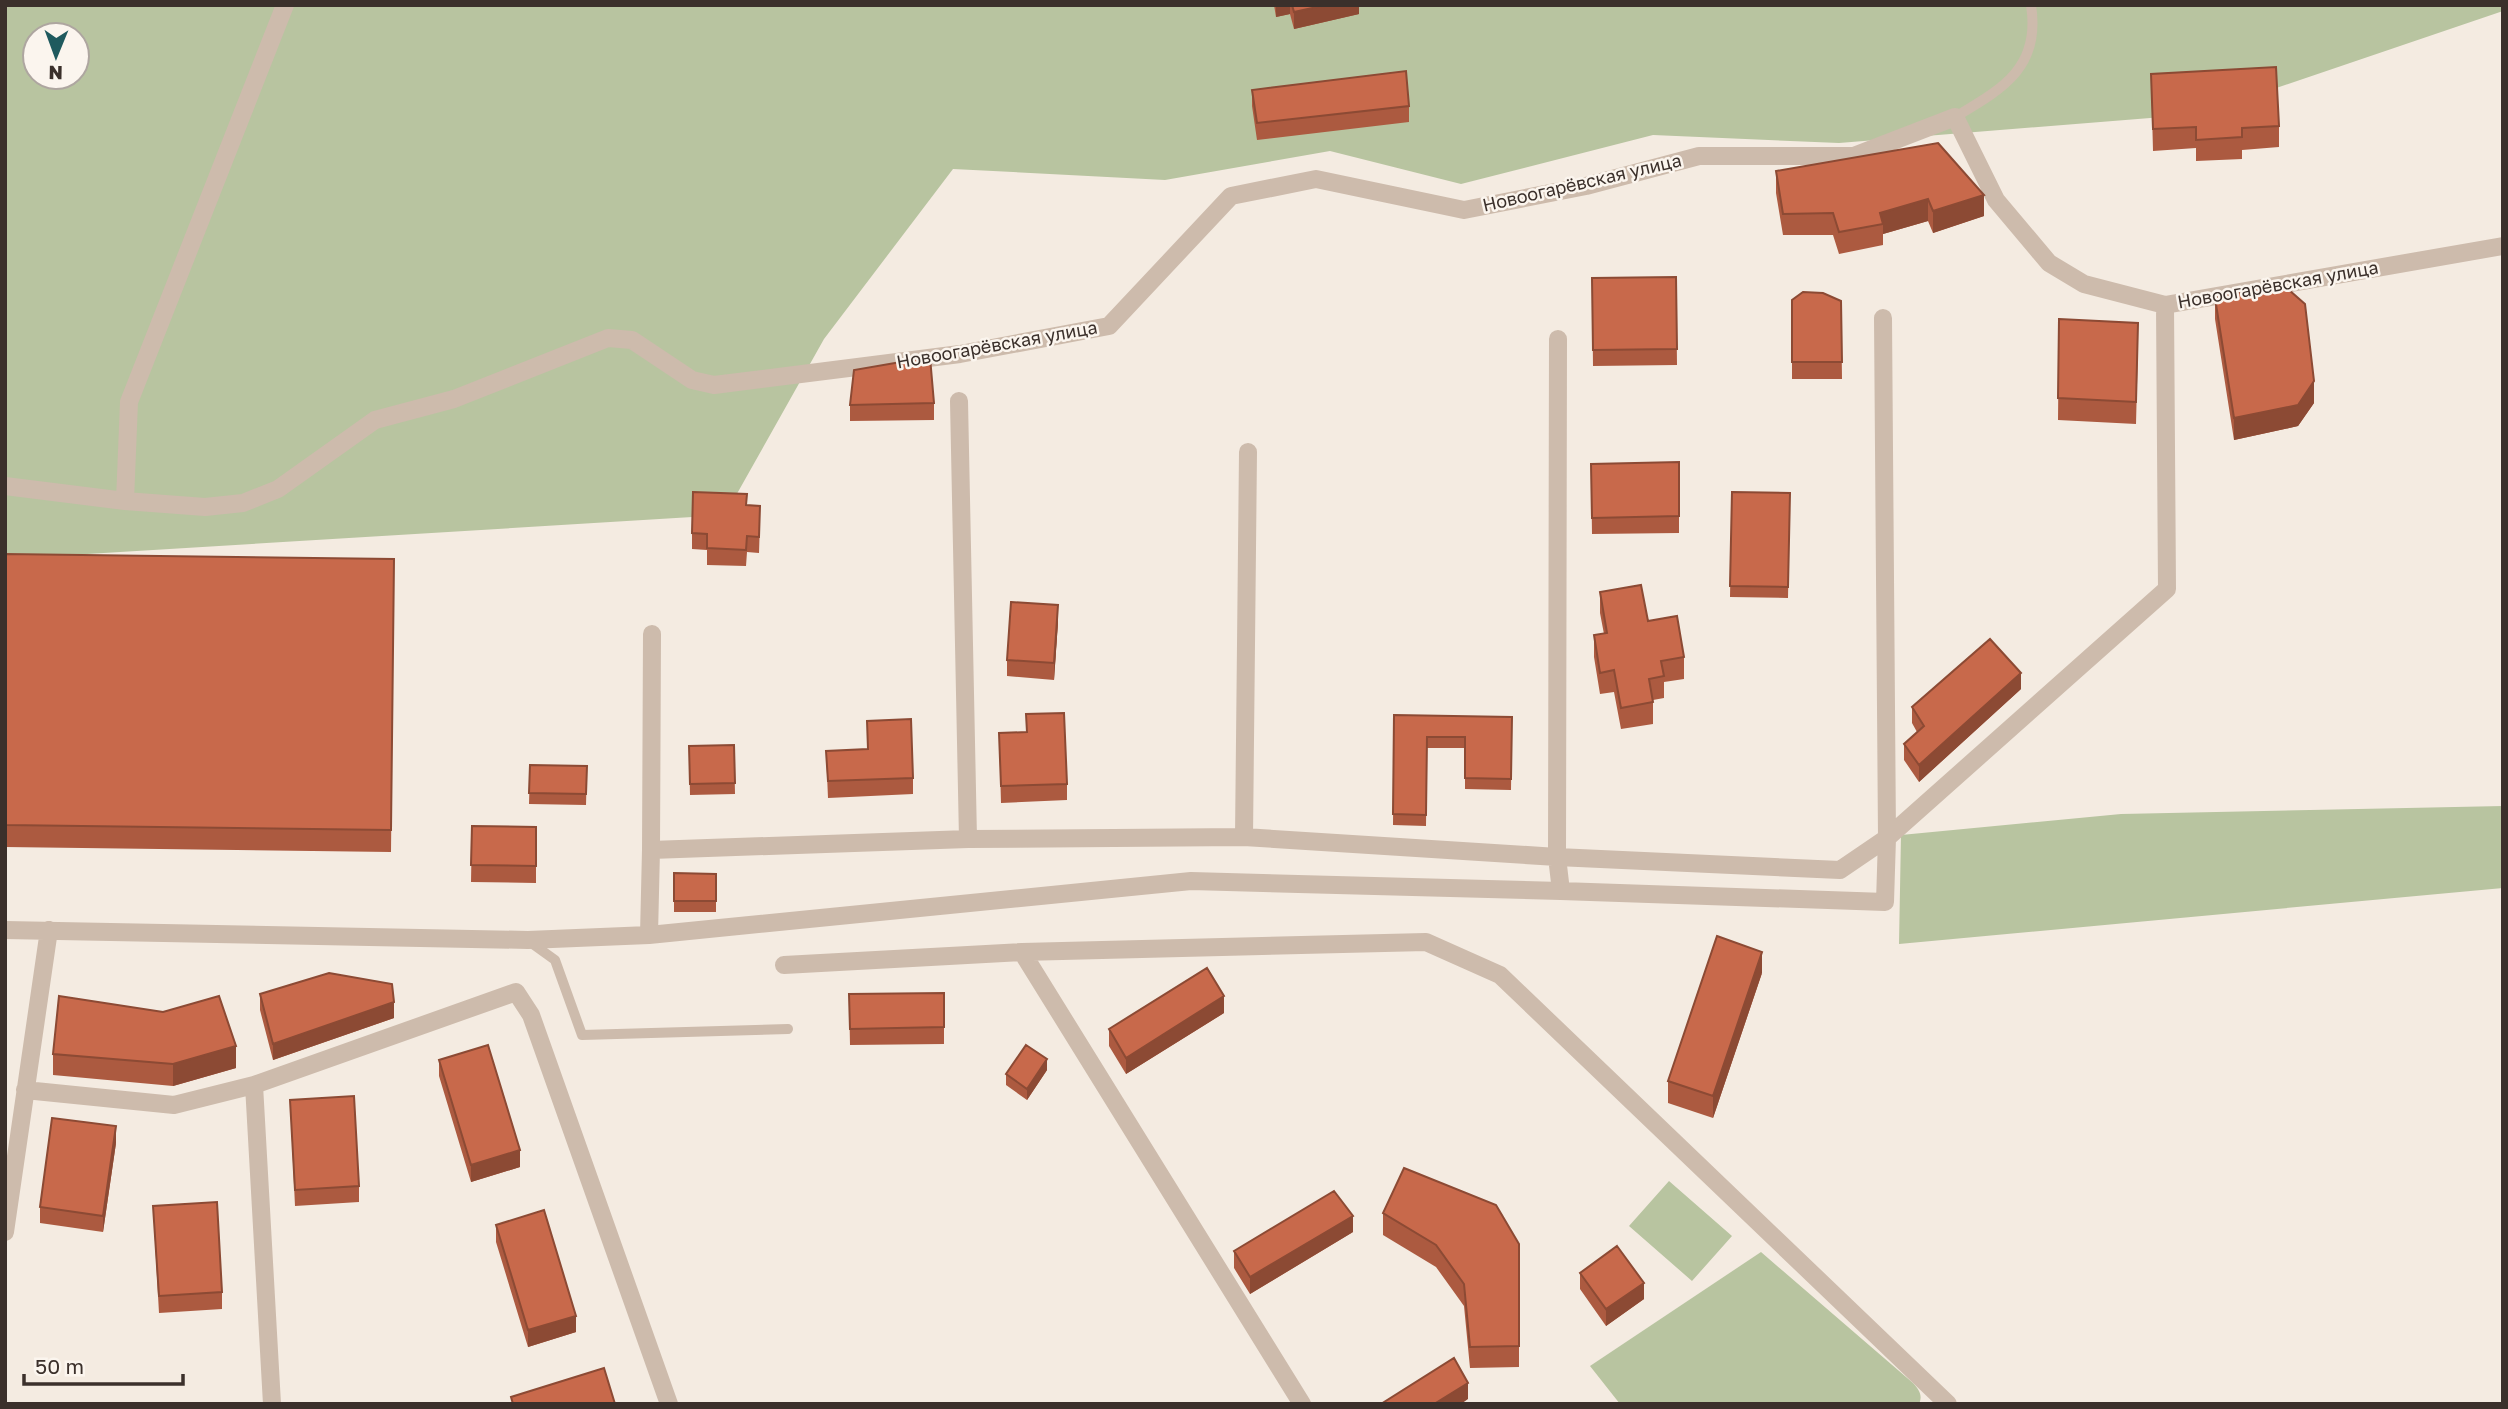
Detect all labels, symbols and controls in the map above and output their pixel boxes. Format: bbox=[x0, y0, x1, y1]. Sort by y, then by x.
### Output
north arrow bbox=[21, 21, 91, 91]
text: N bbox=[48, 62, 63, 85]
street label: Новоогарёвская улица bbox=[1480, 148, 1683, 216]
street label: Новоогарёвская улица bbox=[2176, 255, 2380, 313]
street label: Новоогарёвская улица bbox=[895, 315, 1099, 373]
scale bar bbox=[24, 1342, 184, 1386]
text: 50 m bbox=[35, 1353, 84, 1379]

